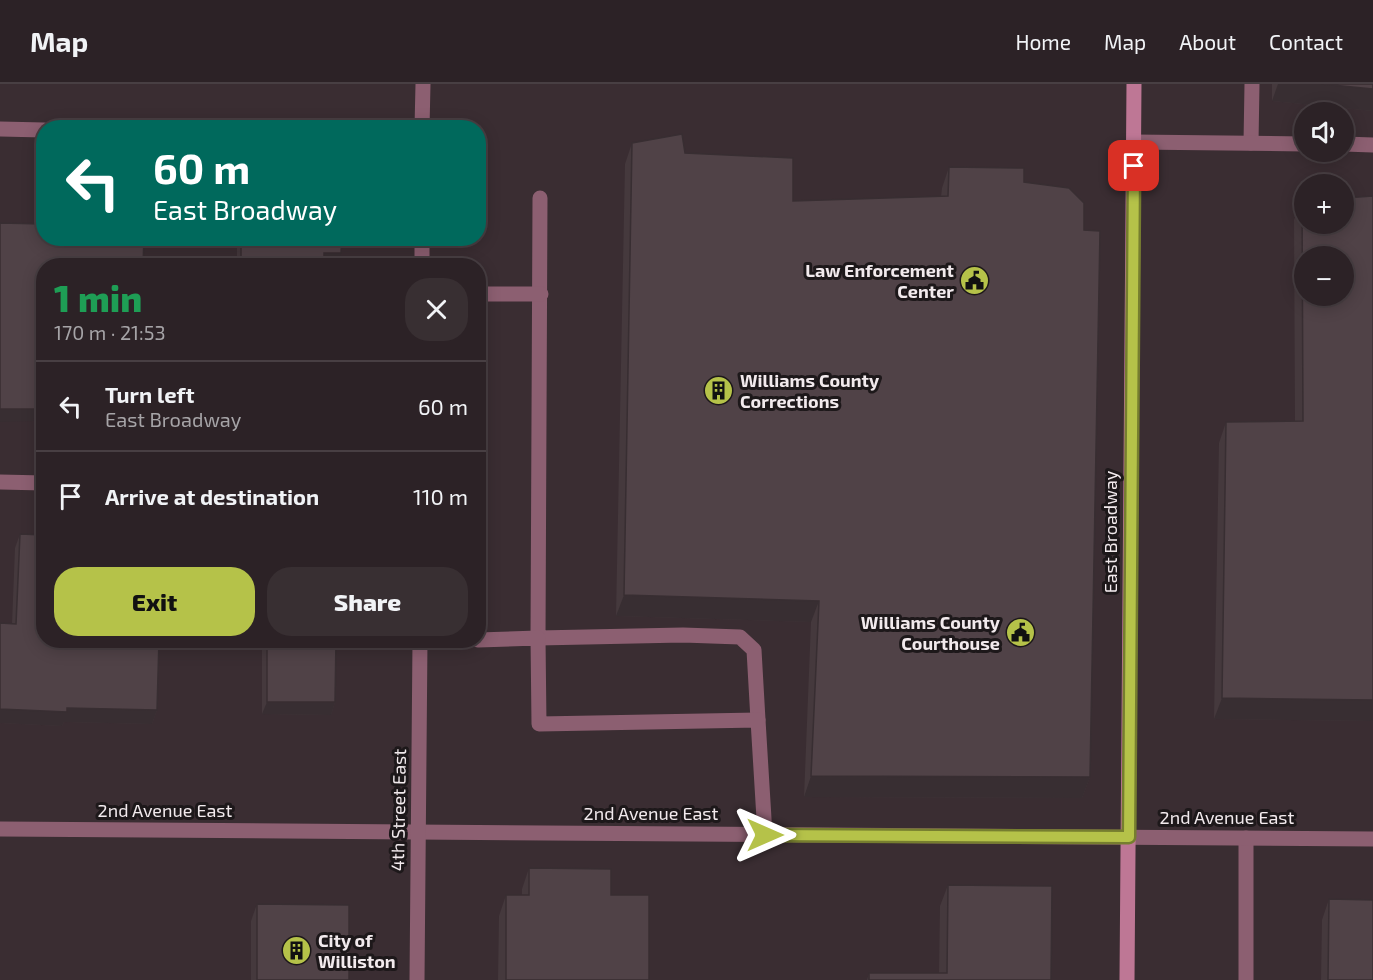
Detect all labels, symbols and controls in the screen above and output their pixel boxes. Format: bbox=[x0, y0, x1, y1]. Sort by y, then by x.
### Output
text: Map bbox=[30, 24, 88, 58]
text: Home bbox=[1015, 29, 1071, 54]
text: Map bbox=[1104, 29, 1146, 54]
text: About bbox=[1179, 29, 1236, 54]
text: Contact bbox=[1269, 29, 1343, 54]
map controls bbox=[1294, 102, 1354, 306]
button: sound bbox=[1294, 102, 1354, 162]
pin bbox=[1108, 140, 1159, 191]
text: 60 m bbox=[153, 142, 250, 192]
icon: left bbox=[54, 144, 132, 222]
icon: arrive bbox=[1117, 149, 1150, 182]
button: + bbox=[1294, 174, 1354, 234]
text: East Broadway bbox=[153, 193, 337, 225]
button: − bbox=[1294, 246, 1354, 306]
place label: Law Enforcement Center bbox=[805, 259, 955, 302]
public building icon: Law Enforcement Center bbox=[959, 265, 991, 297]
text: 1 min bbox=[54, 276, 142, 319]
button: close bbox=[405, 278, 468, 341]
text: 170 m · 21:53 bbox=[54, 320, 166, 344]
place label: Williams County Corrections bbox=[740, 369, 880, 412]
building icon: Williams County Corrections bbox=[703, 375, 735, 407]
text: Turn left bbox=[105, 381, 194, 407]
icon: left bbox=[54, 390, 87, 423]
text: 60 m bbox=[418, 393, 468, 419]
text: East Broadway bbox=[105, 407, 241, 431]
street label: East Broadway bbox=[1099, 470, 1121, 593]
icon: arrive bbox=[54, 480, 87, 513]
text: Arrive at destination bbox=[105, 483, 319, 509]
text: 110 m bbox=[413, 483, 468, 509]
button: Exit bbox=[54, 567, 255, 636]
button: Share bbox=[267, 567, 468, 636]
place label: Williams County Courthouse bbox=[861, 611, 1001, 654]
public building icon: Williams County Courthouse bbox=[1005, 617, 1037, 649]
street label: 4th Street East bbox=[386, 748, 410, 871]
street label: 2nd Avenue East bbox=[98, 799, 233, 821]
street label: 2nd Avenue East bbox=[584, 802, 719, 824]
position arrow bbox=[733, 803, 797, 867]
street label: 2nd Avenue East bbox=[1160, 806, 1295, 828]
place label: City of Williston bbox=[318, 929, 396, 972]
building icon: City of Williston bbox=[281, 935, 313, 967]

